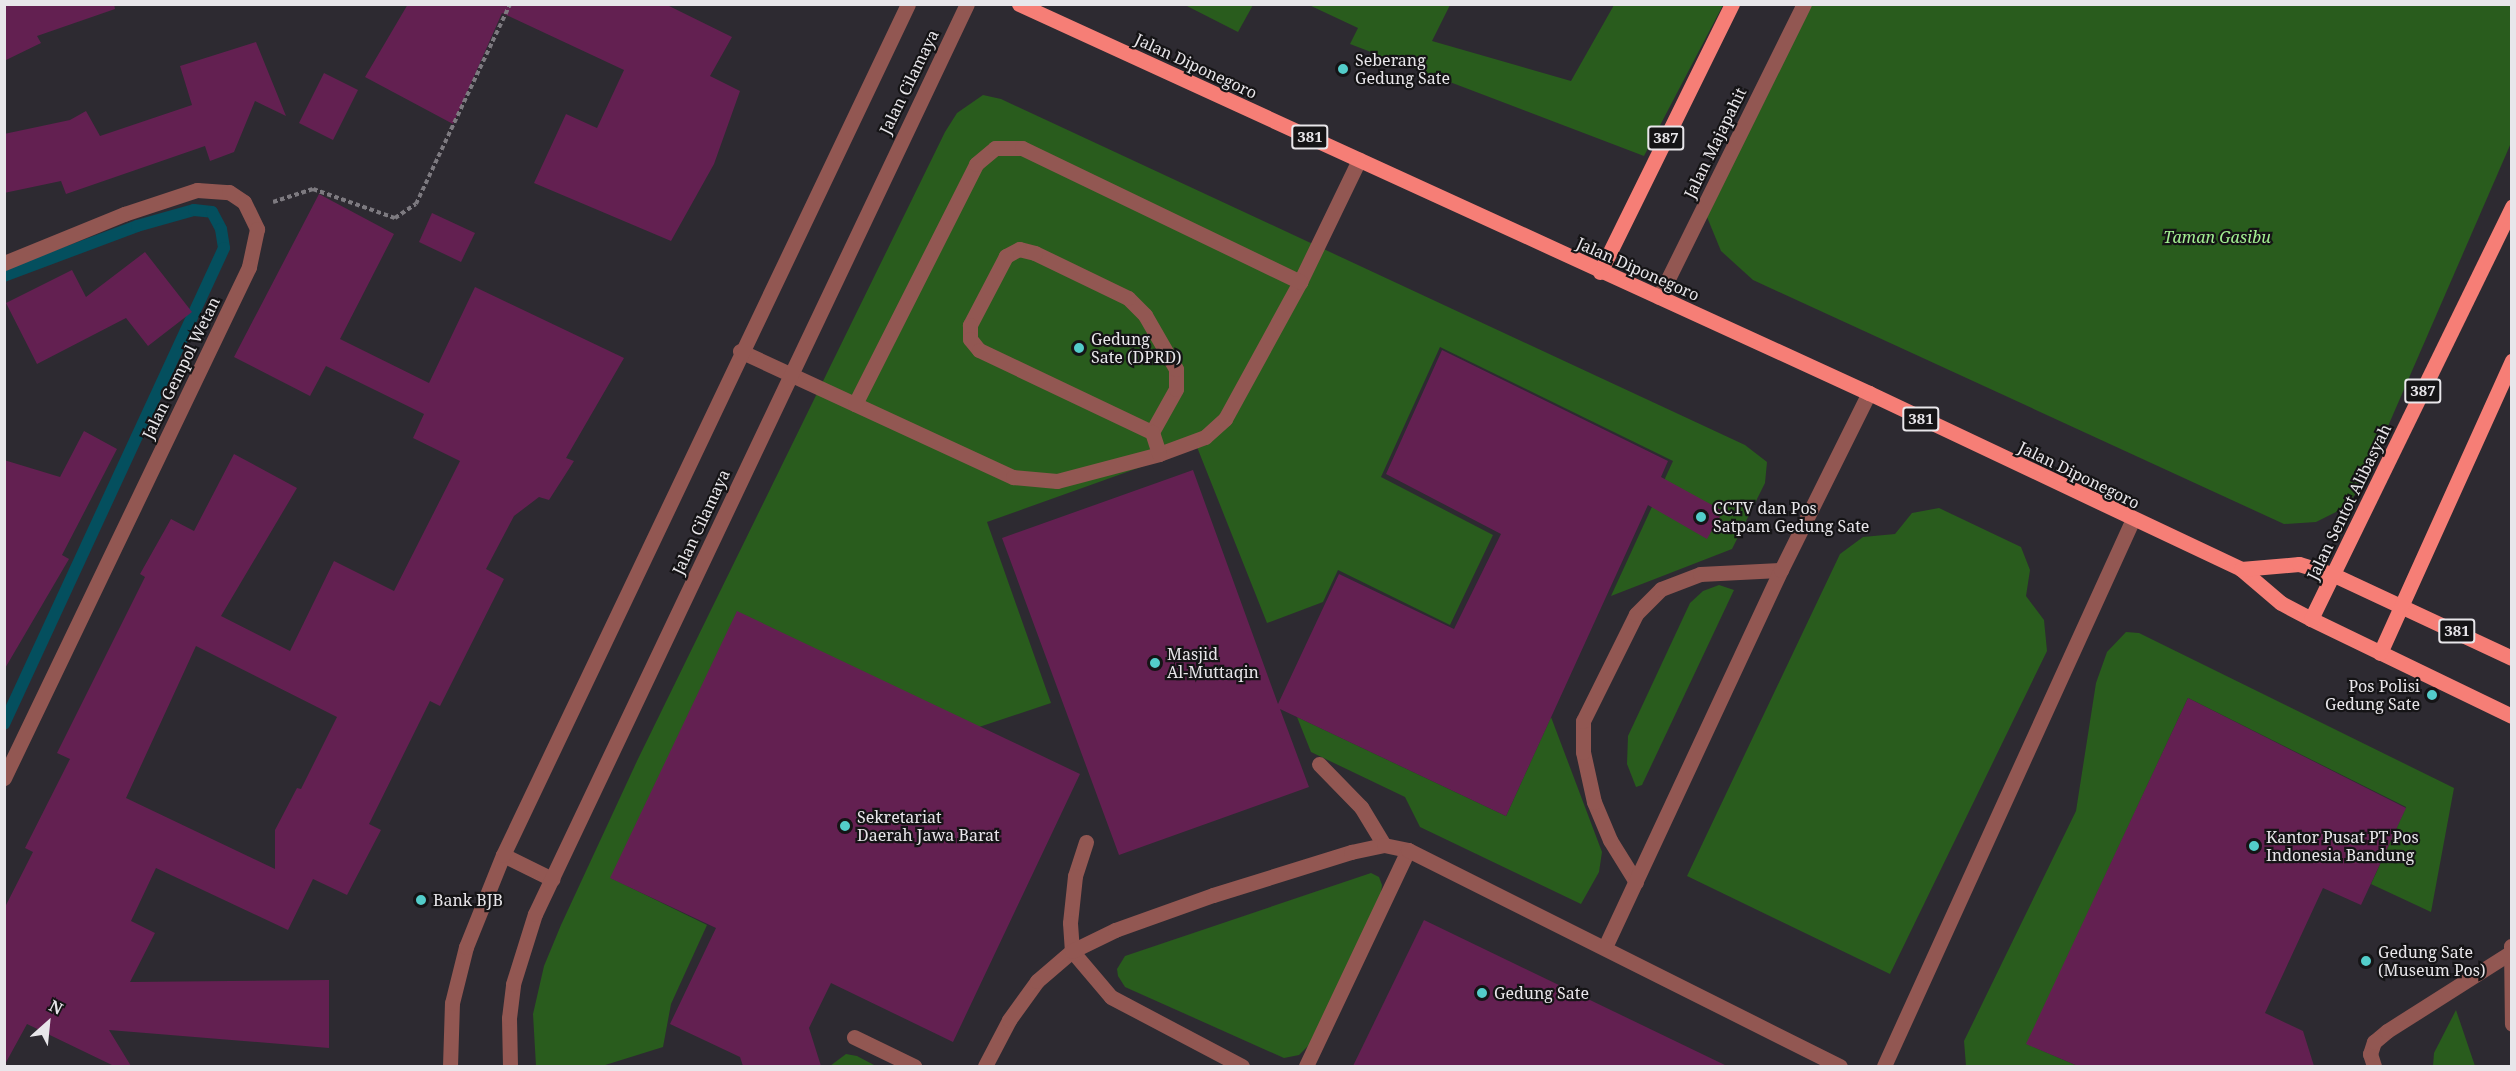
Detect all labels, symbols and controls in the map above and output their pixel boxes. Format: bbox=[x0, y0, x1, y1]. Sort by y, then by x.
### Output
street label: Jalan Cilamaya bbox=[875, 27, 943, 137]
street label: Jalan Diponegoro bbox=[1132, 29, 1260, 103]
place label: Seberang Gedung Sate bbox=[1355, 50, 1450, 88]
marker: Seberang Gedung Sate bbox=[1336, 62, 1350, 76]
street label: Jalan Majapahit bbox=[1680, 85, 1750, 201]
road number: 381 bbox=[1290, 125, 1330, 149]
road number: 387 bbox=[1646, 126, 1686, 150]
park label: Taman Gasibu bbox=[2163, 227, 2271, 247]
street label: Jalan Diponegoro bbox=[1574, 233, 1702, 305]
street label: Jalan Gempol Wetan bbox=[138, 294, 224, 442]
place label: Gedung Sate (DPRD) bbox=[1091, 329, 1182, 367]
marker: Gedung Sate (DPRD) bbox=[1072, 341, 1086, 355]
road number: 387 bbox=[2404, 379, 2442, 403]
road number: 381 bbox=[1902, 407, 1940, 431]
street label: Jalan Sentot Alibasyah bbox=[2303, 421, 2395, 583]
street label: Jalan Diponegoro bbox=[2015, 437, 2143, 513]
street label: Jalan Cilamaya bbox=[668, 466, 734, 578]
place label: CCTV dan Pos Satpam Gedung Sate bbox=[1713, 498, 1869, 536]
marker: CCTV dan Pos Satpam Gedung Sate bbox=[1694, 510, 1708, 524]
road number: 381 bbox=[2438, 619, 2476, 643]
place label: Masjid Al-Muttaqin bbox=[1167, 644, 1259, 682]
marker: Masjid Al-Muttaqin bbox=[1148, 656, 1162, 670]
place label: Pos Polisi Gedung Sate bbox=[2325, 676, 2420, 714]
marker: Pos Polisi Gedung Sate bbox=[2425, 688, 2439, 702]
place label: Sekretariat Daerah Jawa Barat bbox=[857, 807, 1000, 845]
marker: Sekretariat Daerah Jawa Barat bbox=[838, 819, 852, 833]
place label: Kantor Pusat PT Pos Indonesia Bandung bbox=[2266, 827, 2419, 865]
marker: Kantor Pusat PT Pos Indonesia Bandung bbox=[2247, 839, 2261, 853]
place label: Bank BJB bbox=[433, 890, 503, 910]
marker: Bank BJB bbox=[414, 893, 428, 907]
place label: Gedung Sate (Museum Pos) bbox=[2378, 942, 2486, 980]
marker: Gedung Sate (Museum Pos) bbox=[2359, 954, 2373, 968]
place label: Gedung Sate bbox=[1494, 983, 1589, 1003]
marker: Gedung Sate bbox=[1475, 986, 1489, 1000]
north arrow bbox=[18, 993, 78, 1053]
text: N bbox=[46, 994, 67, 1020]

